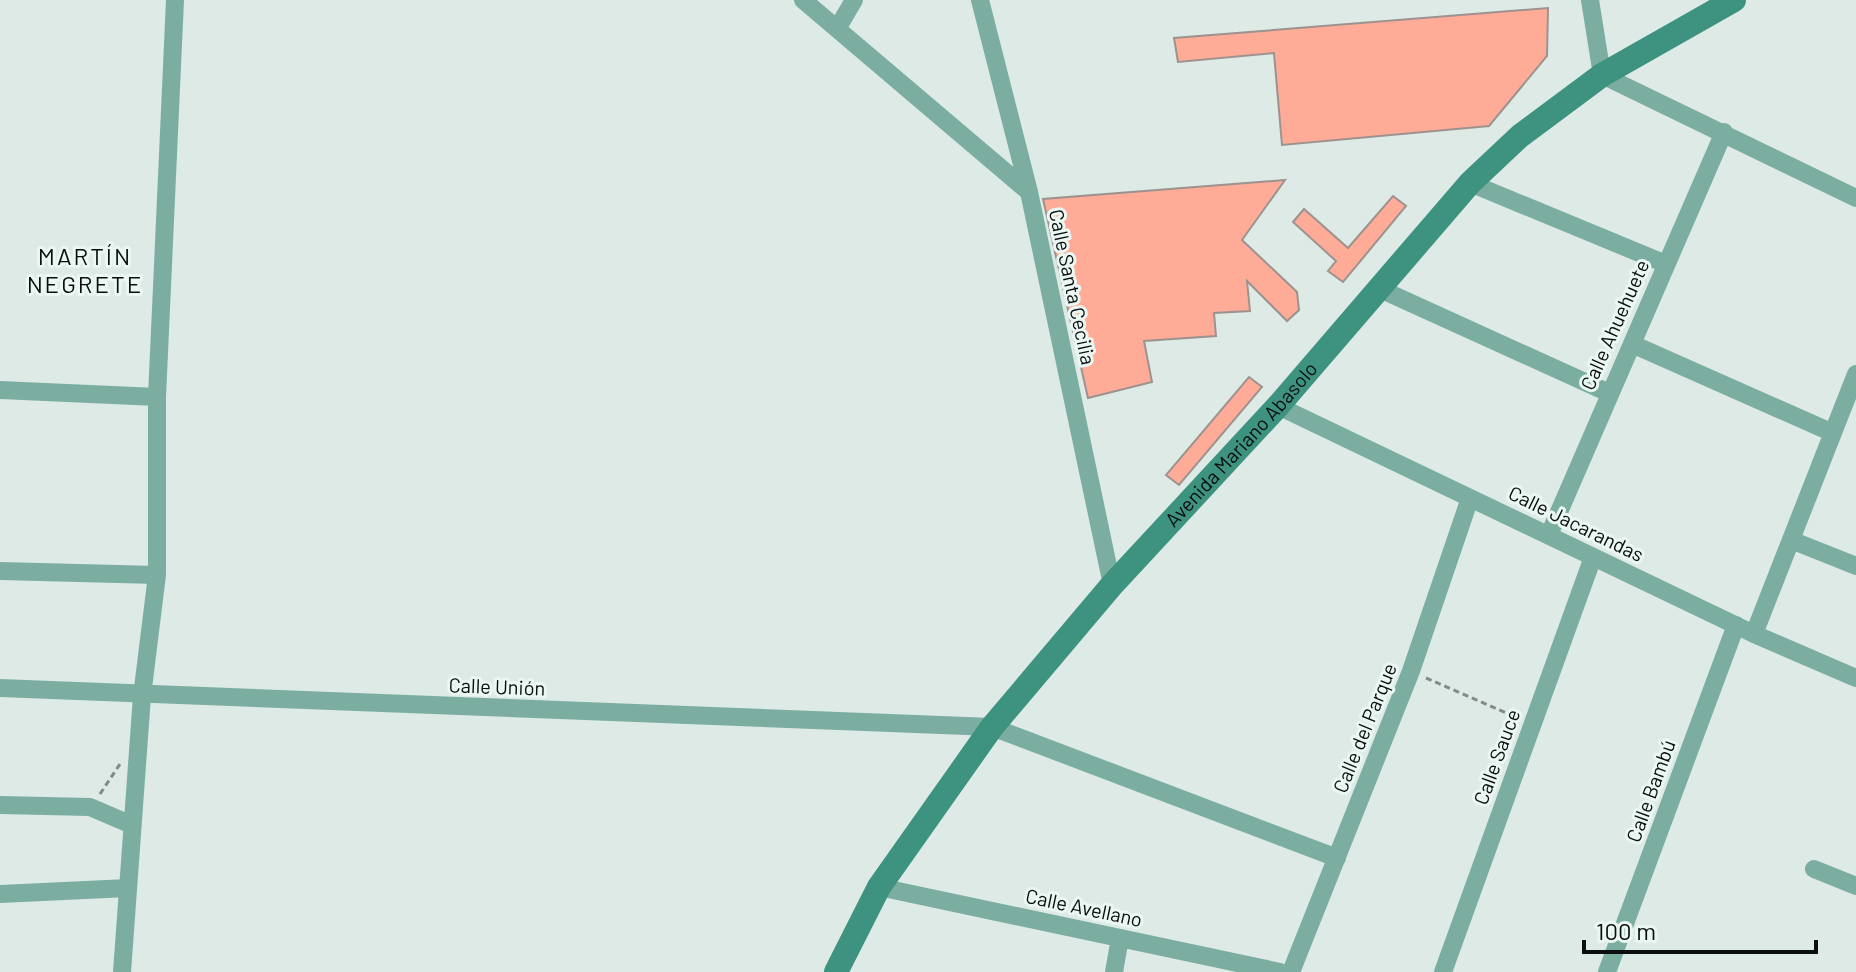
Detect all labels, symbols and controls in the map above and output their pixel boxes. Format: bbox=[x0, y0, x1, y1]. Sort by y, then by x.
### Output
street label: Calle Santa Cecilia bbox=[1045, 207, 1101, 367]
district label: MARTÍN NEGRETE bbox=[27, 241, 143, 298]
street label: Calle Ahuehuete bbox=[1575, 256, 1654, 393]
street label: Avenida Mariano Abasolo bbox=[1159, 357, 1322, 531]
street label: Calle Jacarandas bbox=[1505, 480, 1648, 566]
street label: Calle del Parque bbox=[1327, 659, 1401, 796]
street label: Calle Unión bbox=[448, 672, 546, 700]
street label: Calle Sauce bbox=[1468, 706, 1524, 808]
street label: Calle Bambú bbox=[1620, 736, 1680, 845]
street label: Calle Avellano bbox=[1024, 883, 1145, 931]
scale bar bbox=[1584, 904, 1816, 954]
text: 100 m bbox=[1596, 916, 1656, 945]

